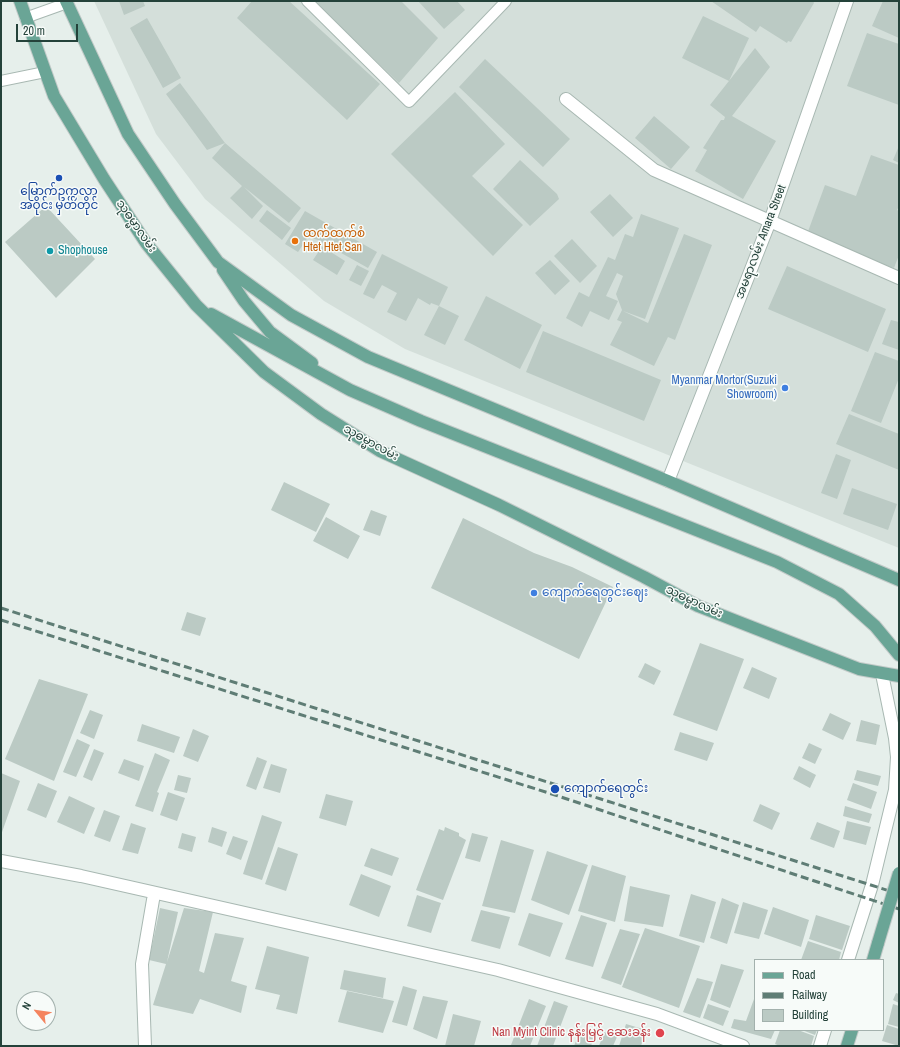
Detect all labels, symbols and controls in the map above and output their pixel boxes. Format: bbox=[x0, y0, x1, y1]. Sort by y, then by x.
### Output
scale bar bbox=[18, 16, 80, 42]
text: 20 m bbox=[23, 23, 45, 39]
marker: မြောက်ဥက္ကလာ အဝိုင်း မှတ်တိုင် bbox=[54, 173, 64, 183]
street label: အမရာလမ်း Amara Street bbox=[733, 183, 789, 301]
place label: မြောက်ဥက္ကလာ အဝိုင်း မှတ်တိုင် bbox=[20, 185, 98, 213]
street label: သုဓမ္မာလမ်း bbox=[113, 197, 159, 255]
place label: ထက်ထက်စံ Htet Htet San bbox=[303, 227, 365, 255]
marker: ထက်ထက်စံ Htet Htet San bbox=[290, 236, 300, 246]
place label: Shophouse bbox=[58, 244, 108, 258]
marker: Shophouse bbox=[45, 246, 55, 256]
place label: Myanmar Mortor(Suzuki Showroom) bbox=[671, 374, 777, 402]
marker: Myanmar Mortor(Suzuki Showroom) bbox=[780, 383, 790, 393]
street label: သုဓမ္မာလမ်း bbox=[341, 422, 401, 464]
street label: သုဓမ္မာလမ်း bbox=[663, 583, 725, 621]
place label: ကျောက်ရေတွင်းဈေး bbox=[542, 586, 648, 600]
marker: ကျောက်ရေတွင်းဈေး bbox=[529, 588, 539, 598]
place label: ကျောက်ရေတွင်း bbox=[564, 782, 648, 796]
marker: ကျောက်ရေတွင်း bbox=[549, 783, 561, 795]
legend bbox=[754, 959, 884, 1031]
text: Road bbox=[792, 967, 816, 983]
text: Railway bbox=[792, 987, 827, 1003]
north arrow bbox=[16, 991, 56, 1031]
text: N bbox=[19, 999, 34, 1012]
text: Building bbox=[792, 1007, 828, 1023]
place label: Nan Myint Clinic နန်းမြင့် ဆေးခန်း bbox=[492, 1026, 651, 1040]
marker: Nan Myint Clinic နန်းမြင့် ဆေးခန်း bbox=[654, 1027, 666, 1039]

